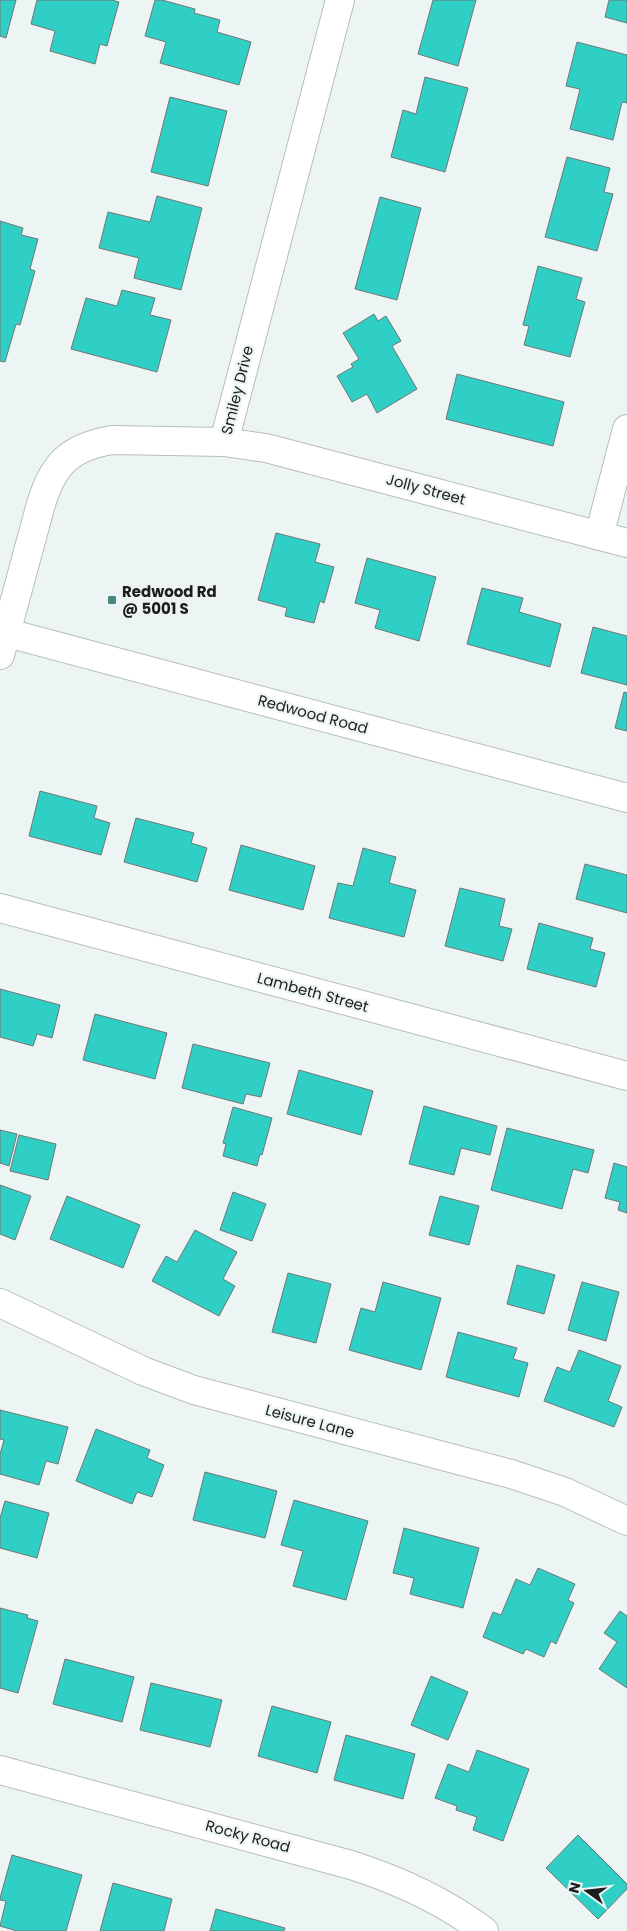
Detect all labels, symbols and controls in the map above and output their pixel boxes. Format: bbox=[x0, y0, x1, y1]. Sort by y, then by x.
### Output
street label: Smiley Drive bbox=[216, 343, 258, 437]
street label: Jolly Street bbox=[384, 468, 468, 510]
place label: Redwood Rd @ 5001 S bbox=[122, 581, 217, 619]
marker: Redwood Rd @ 5001 S bbox=[106, 594, 118, 606]
street label: Redwood Road bbox=[256, 689, 370, 739]
street label: Lambeth Street bbox=[255, 967, 371, 1017]
street label: Leisure Lane bbox=[263, 1399, 357, 1443]
street label: Rocky Road bbox=[203, 1815, 293, 1857]
north arrow bbox=[562, 1866, 612, 1916]
text: N bbox=[563, 1880, 585, 1895]

